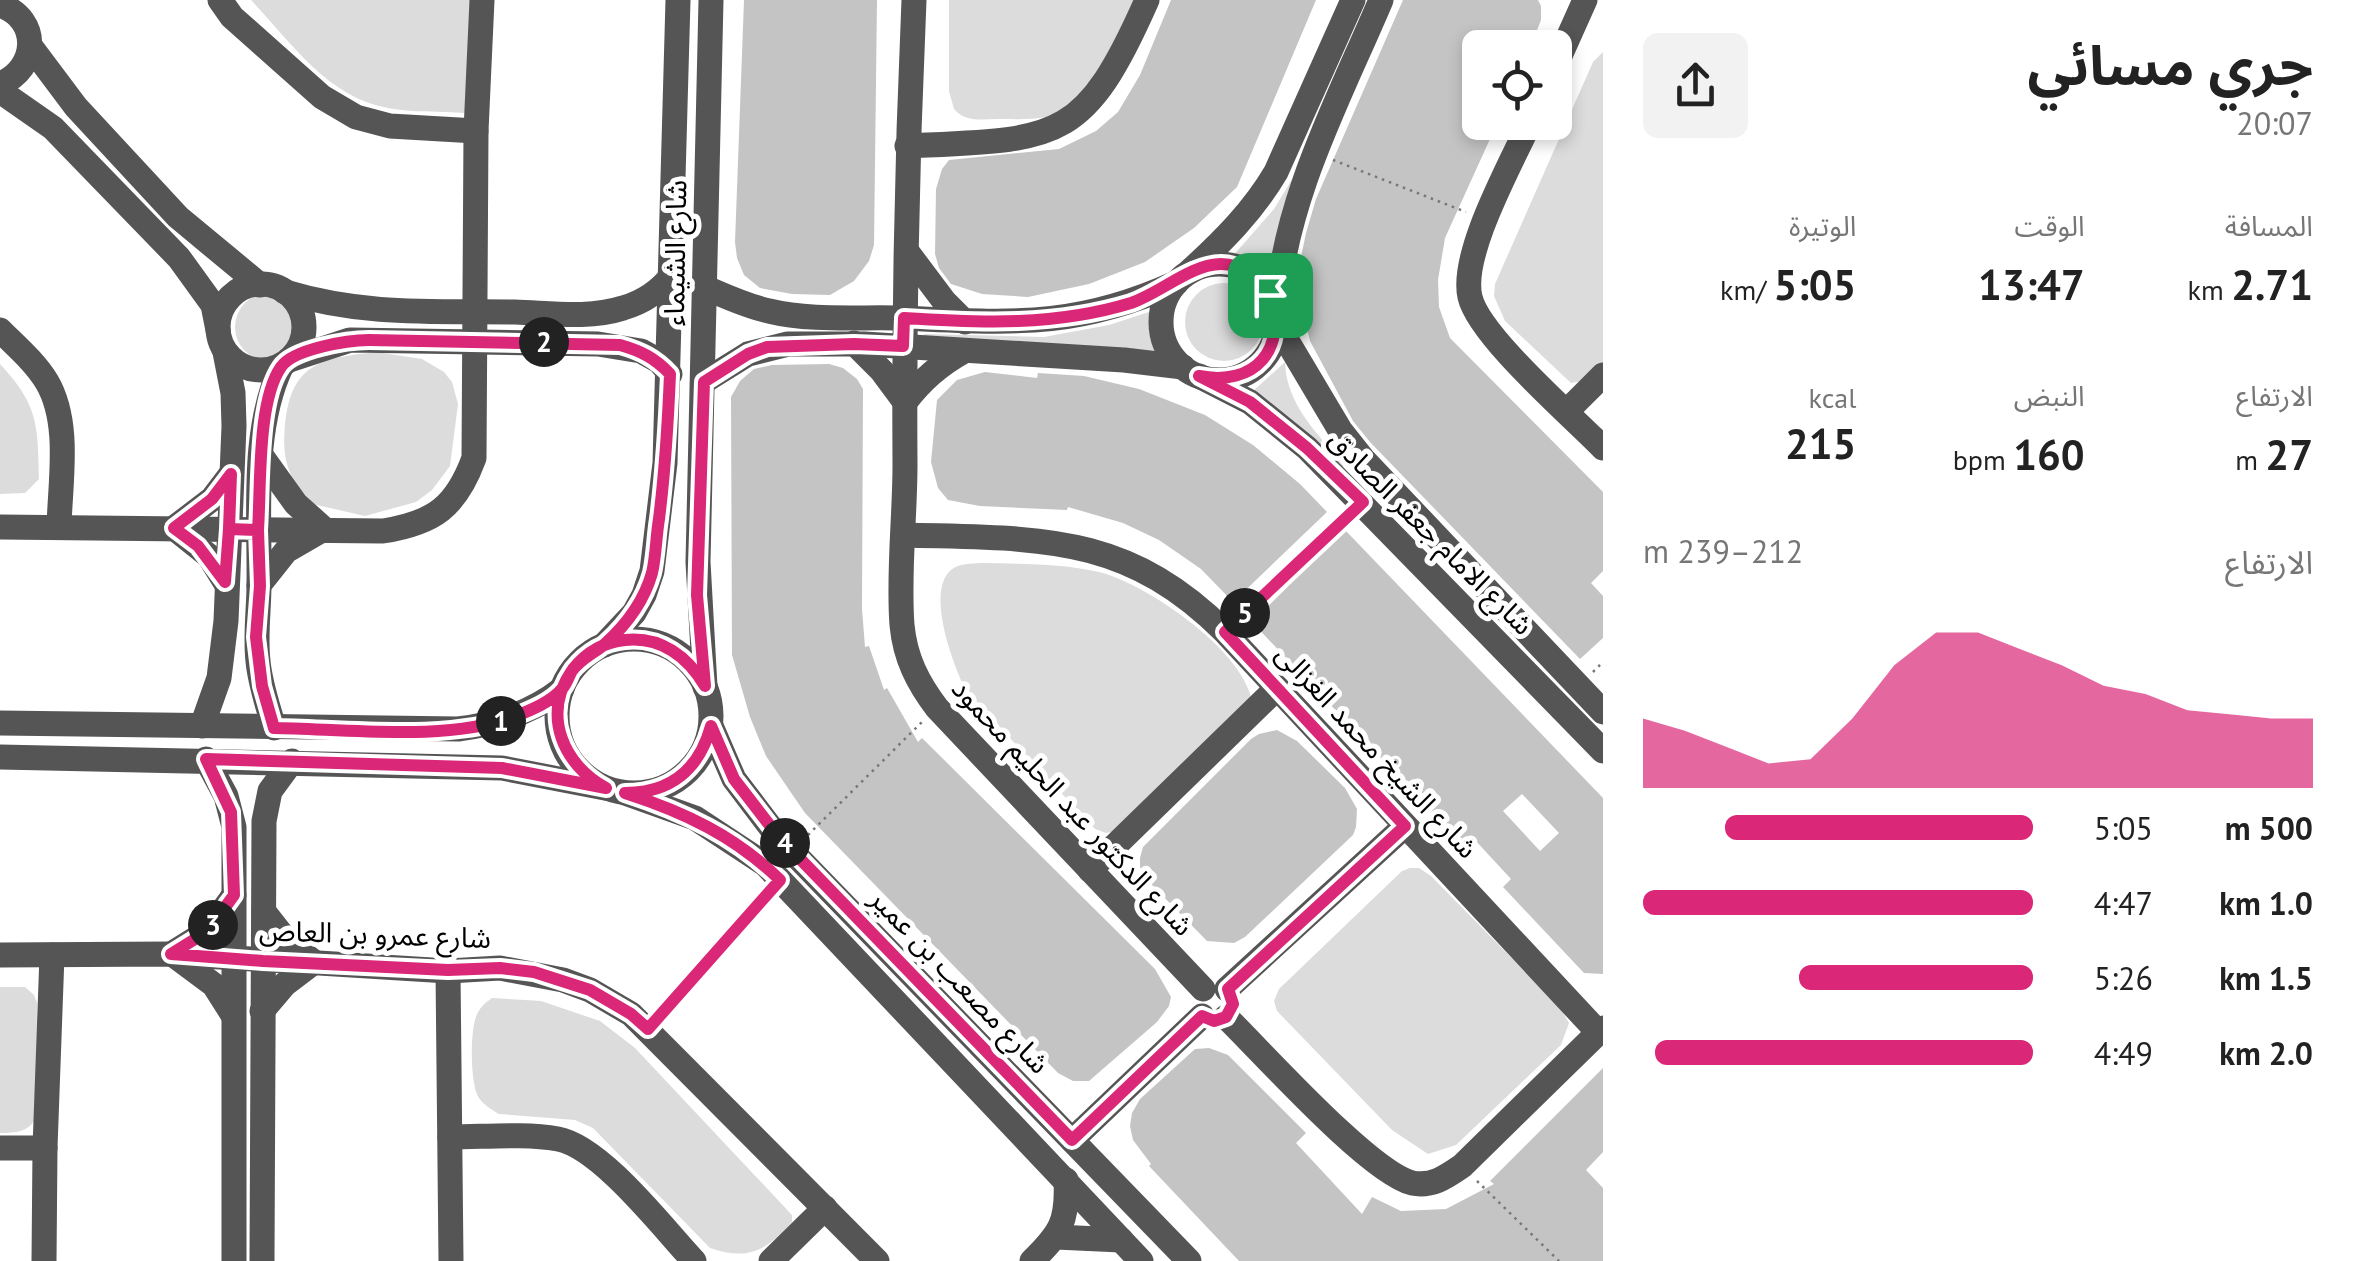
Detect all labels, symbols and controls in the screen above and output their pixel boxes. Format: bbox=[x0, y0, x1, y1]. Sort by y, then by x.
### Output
text: جري مسائي bbox=[2028, 29, 2313, 100]
map controls bbox=[1462, 30, 1572, 140]
button: locate bbox=[1462, 30, 1572, 140]
button: share bbox=[1643, 33, 1748, 138]
text: 20:07 bbox=[2236, 102, 2313, 144]
street label: شارع الشيماء bbox=[655, 180, 697, 326]
text: الوتيرة bbox=[1789, 207, 1856, 244]
text: الوقت bbox=[2014, 207, 2085, 244]
text: المسافة bbox=[2225, 207, 2313, 244]
pin bbox=[1228, 253, 1313, 338]
text: 5:05 bbox=[1774, 257, 1856, 312]
text: 13:47 bbox=[1978, 257, 2085, 312]
text: 2.71 bbox=[2231, 257, 2313, 312]
icon: arrive bbox=[1243, 268, 1298, 323]
text: /km bbox=[1720, 271, 1774, 308]
text: km bbox=[2188, 271, 2231, 308]
pin: 2 bbox=[519, 317, 569, 367]
text: 2 bbox=[536, 323, 552, 360]
text: النبض bbox=[2014, 377, 2085, 414]
text: الارتفاع bbox=[2236, 377, 2313, 414]
text: kcal bbox=[1809, 379, 1856, 416]
text: 215 bbox=[1785, 416, 1856, 471]
street label: شارع الامام جعفر الصادق bbox=[1319, 421, 1542, 644]
text: 160 bbox=[2013, 427, 2085, 482]
text: 27 bbox=[2265, 427, 2313, 482]
text: bpm bbox=[1953, 441, 2013, 478]
text: m bbox=[2235, 441, 2265, 478]
text: 212–239 m bbox=[1643, 530, 1803, 572]
text: الارتفاع bbox=[2225, 541, 2313, 583]
pin: 5 bbox=[1220, 588, 1270, 638]
text: 5 bbox=[1237, 594, 1253, 631]
street label: شارع الشيخ محمد الغزالى bbox=[1266, 635, 1487, 868]
street label: شارع الدكتور عبد الحليم محمود bbox=[941, 670, 1203, 946]
pin: 1 bbox=[476, 696, 526, 746]
text: 1 bbox=[493, 702, 509, 739]
text: 5:05 bbox=[2094, 807, 2153, 849]
text: 500 m bbox=[2225, 807, 2313, 849]
pin: 4 bbox=[760, 818, 810, 868]
text: 4 bbox=[777, 824, 793, 861]
street label: شارع مصعب بن عمير bbox=[860, 880, 1058, 1083]
text: 4:47 bbox=[2094, 882, 2153, 924]
text: 1.0 km bbox=[2219, 882, 2313, 924]
pin: 3 bbox=[188, 900, 238, 950]
text: 3 bbox=[205, 906, 221, 943]
street label: شارع عمرو بن العاص bbox=[258, 911, 492, 959]
text: 5:26 bbox=[2094, 957, 2153, 999]
text: 1.5 km bbox=[2219, 957, 2313, 999]
text: 4:49 bbox=[2094, 1032, 2153, 1074]
text: 2.0 km bbox=[2219, 1032, 2313, 1074]

